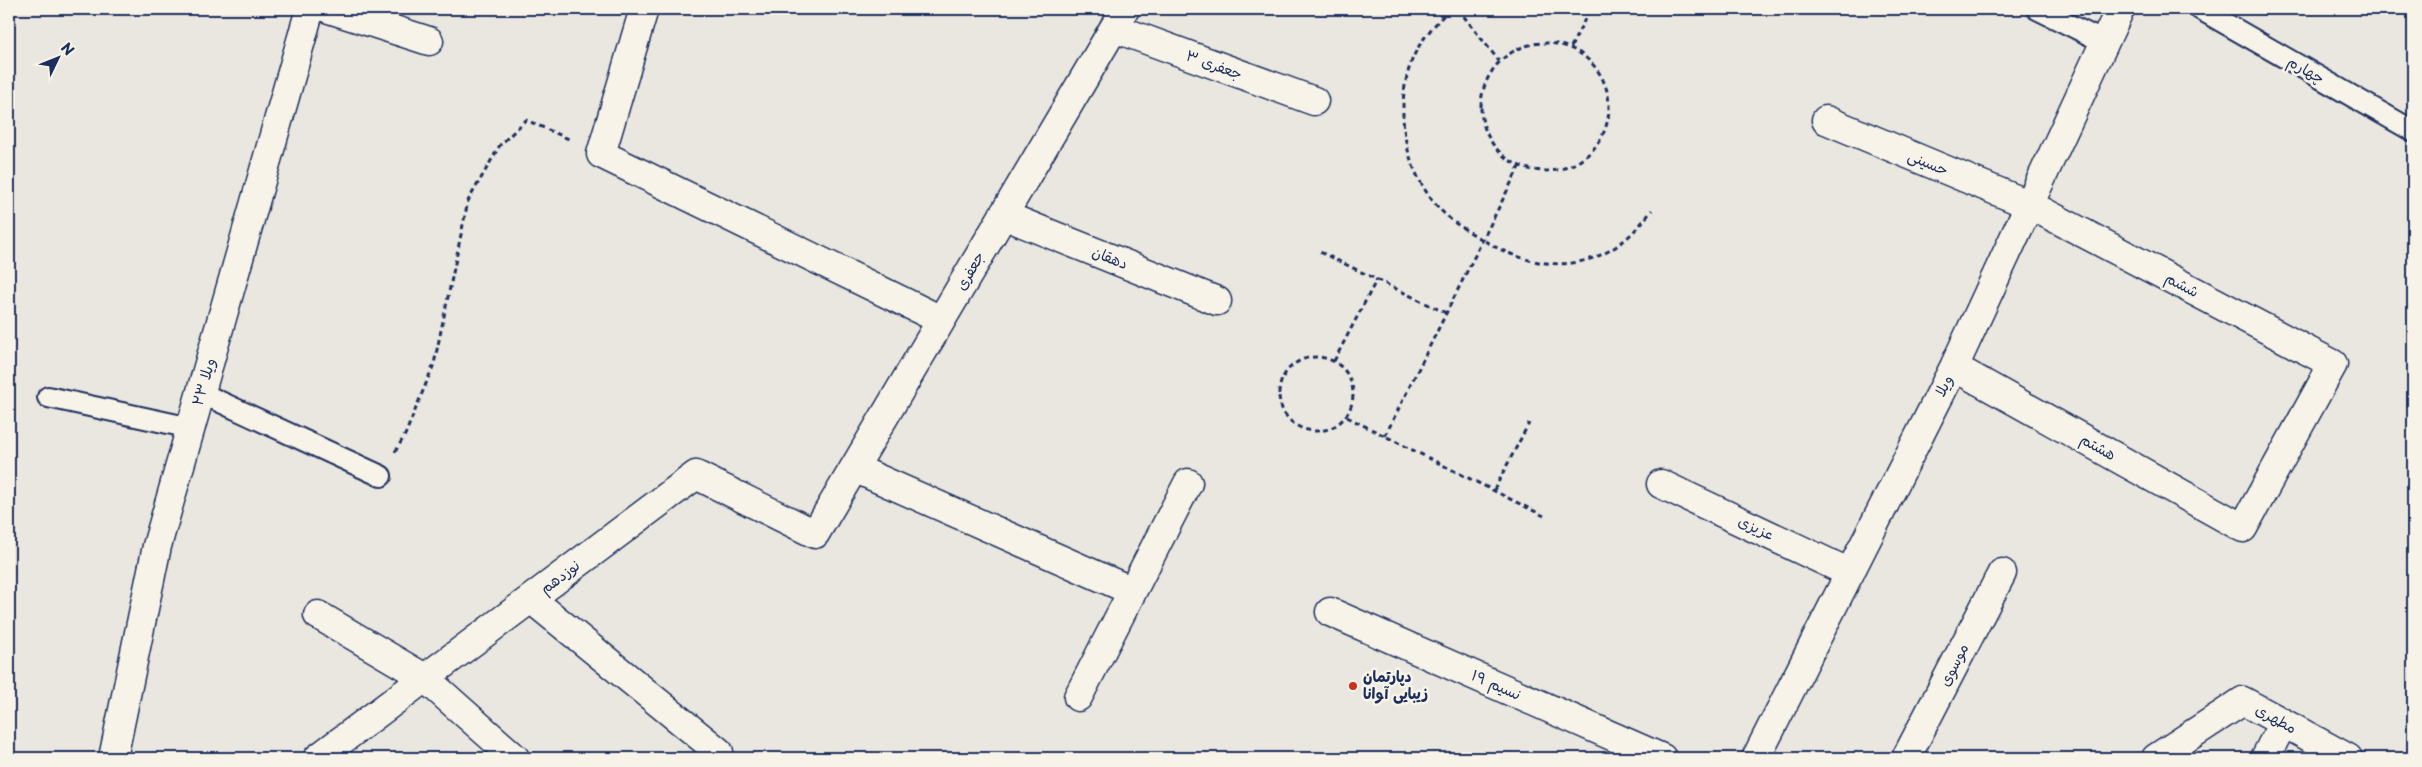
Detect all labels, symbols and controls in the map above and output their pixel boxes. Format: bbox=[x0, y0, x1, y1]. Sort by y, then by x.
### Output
north arrow bbox=[32, 32, 82, 82]
text: N bbox=[56, 38, 79, 60]
street label: جعفری ۳ bbox=[1183, 43, 1246, 84]
street label: چهارم bbox=[2283, 49, 2330, 89]
street label: حسینی bbox=[1905, 143, 1952, 180]
street label: دهقان bbox=[1089, 239, 1132, 274]
street label: جعفری bbox=[948, 246, 989, 294]
street label: ششم bbox=[2161, 265, 2204, 304]
street label: ویلا ۲۳ bbox=[185, 355, 220, 408]
street label: ویلا bbox=[1928, 371, 1958, 400]
street label: هشتم bbox=[2076, 426, 2121, 467]
street label: عزیزی bbox=[1735, 508, 1778, 545]
street label: نوزدهم bbox=[534, 553, 585, 600]
street label: موسوی bbox=[1932, 639, 1973, 690]
street label: نسیم ۱۹ bbox=[1467, 662, 1525, 707]
place label: دپارتمان زیبایی آوانا bbox=[1363, 664, 1428, 704]
marker: دپارتمان زیبایی آوانا bbox=[1347, 680, 1359, 692]
street label: مطهری bbox=[2252, 697, 2302, 738]

